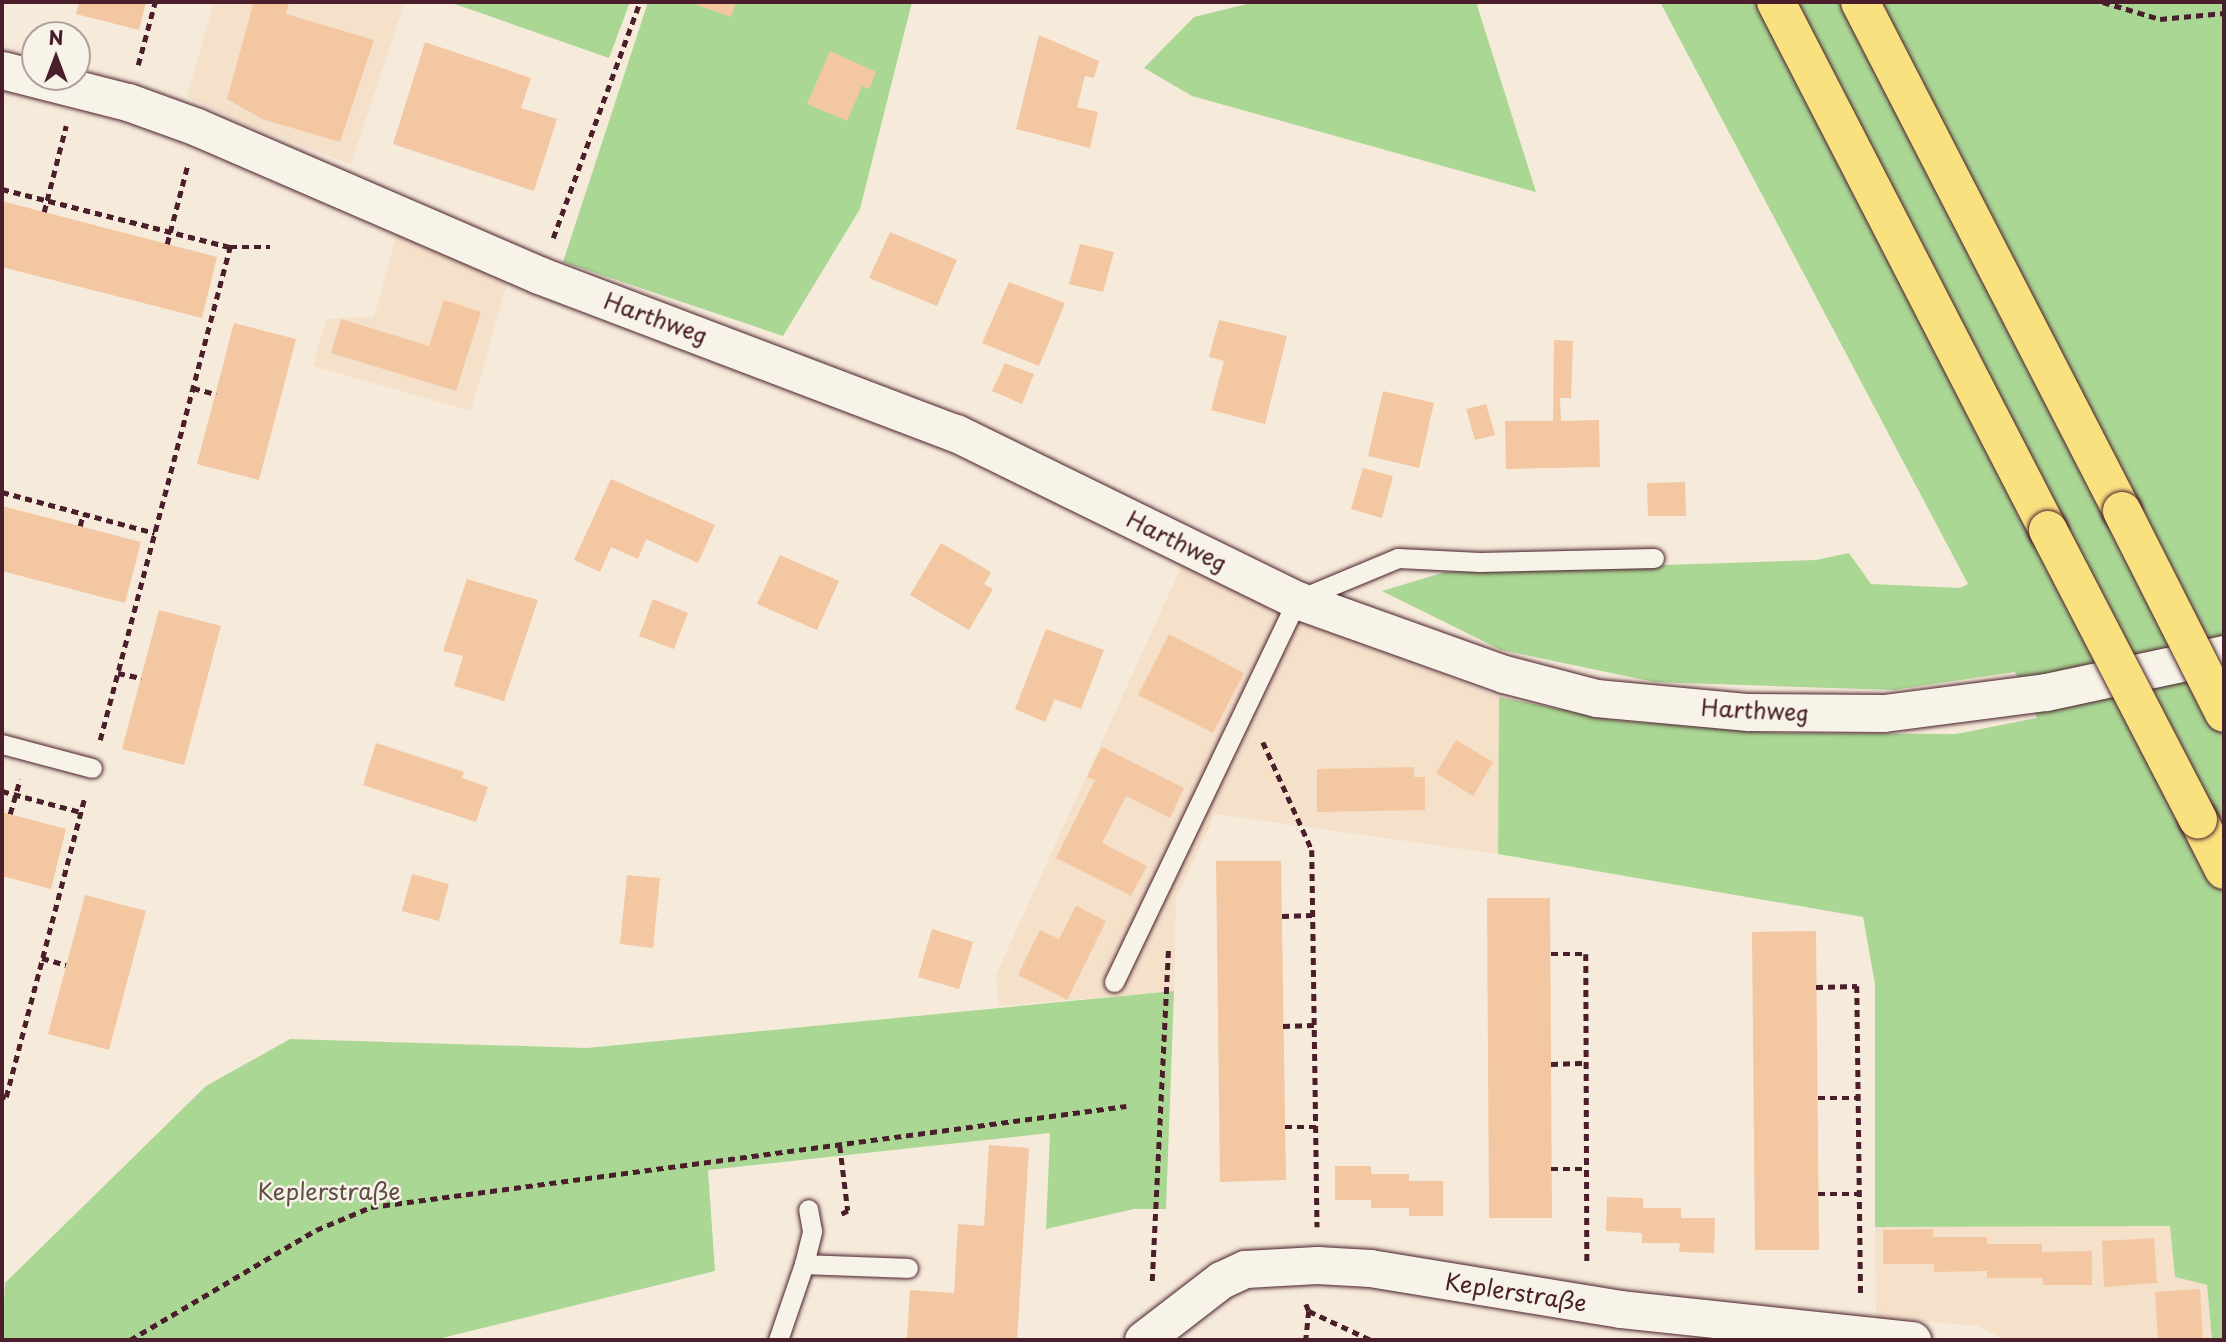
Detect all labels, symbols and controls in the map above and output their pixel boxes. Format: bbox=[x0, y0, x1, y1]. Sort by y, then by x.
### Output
north arrow bbox=[21, 21, 91, 91]
text: N bbox=[48, 23, 64, 51]
street label: Harthweg bbox=[600, 286, 712, 350]
street label: Harthweg bbox=[1122, 505, 1232, 577]
street label: Harthweg bbox=[1700, 693, 1810, 727]
park label: Keplerstraße bbox=[257, 1177, 401, 1205]
street label: Keplerstraße bbox=[1443, 1267, 1589, 1317]

